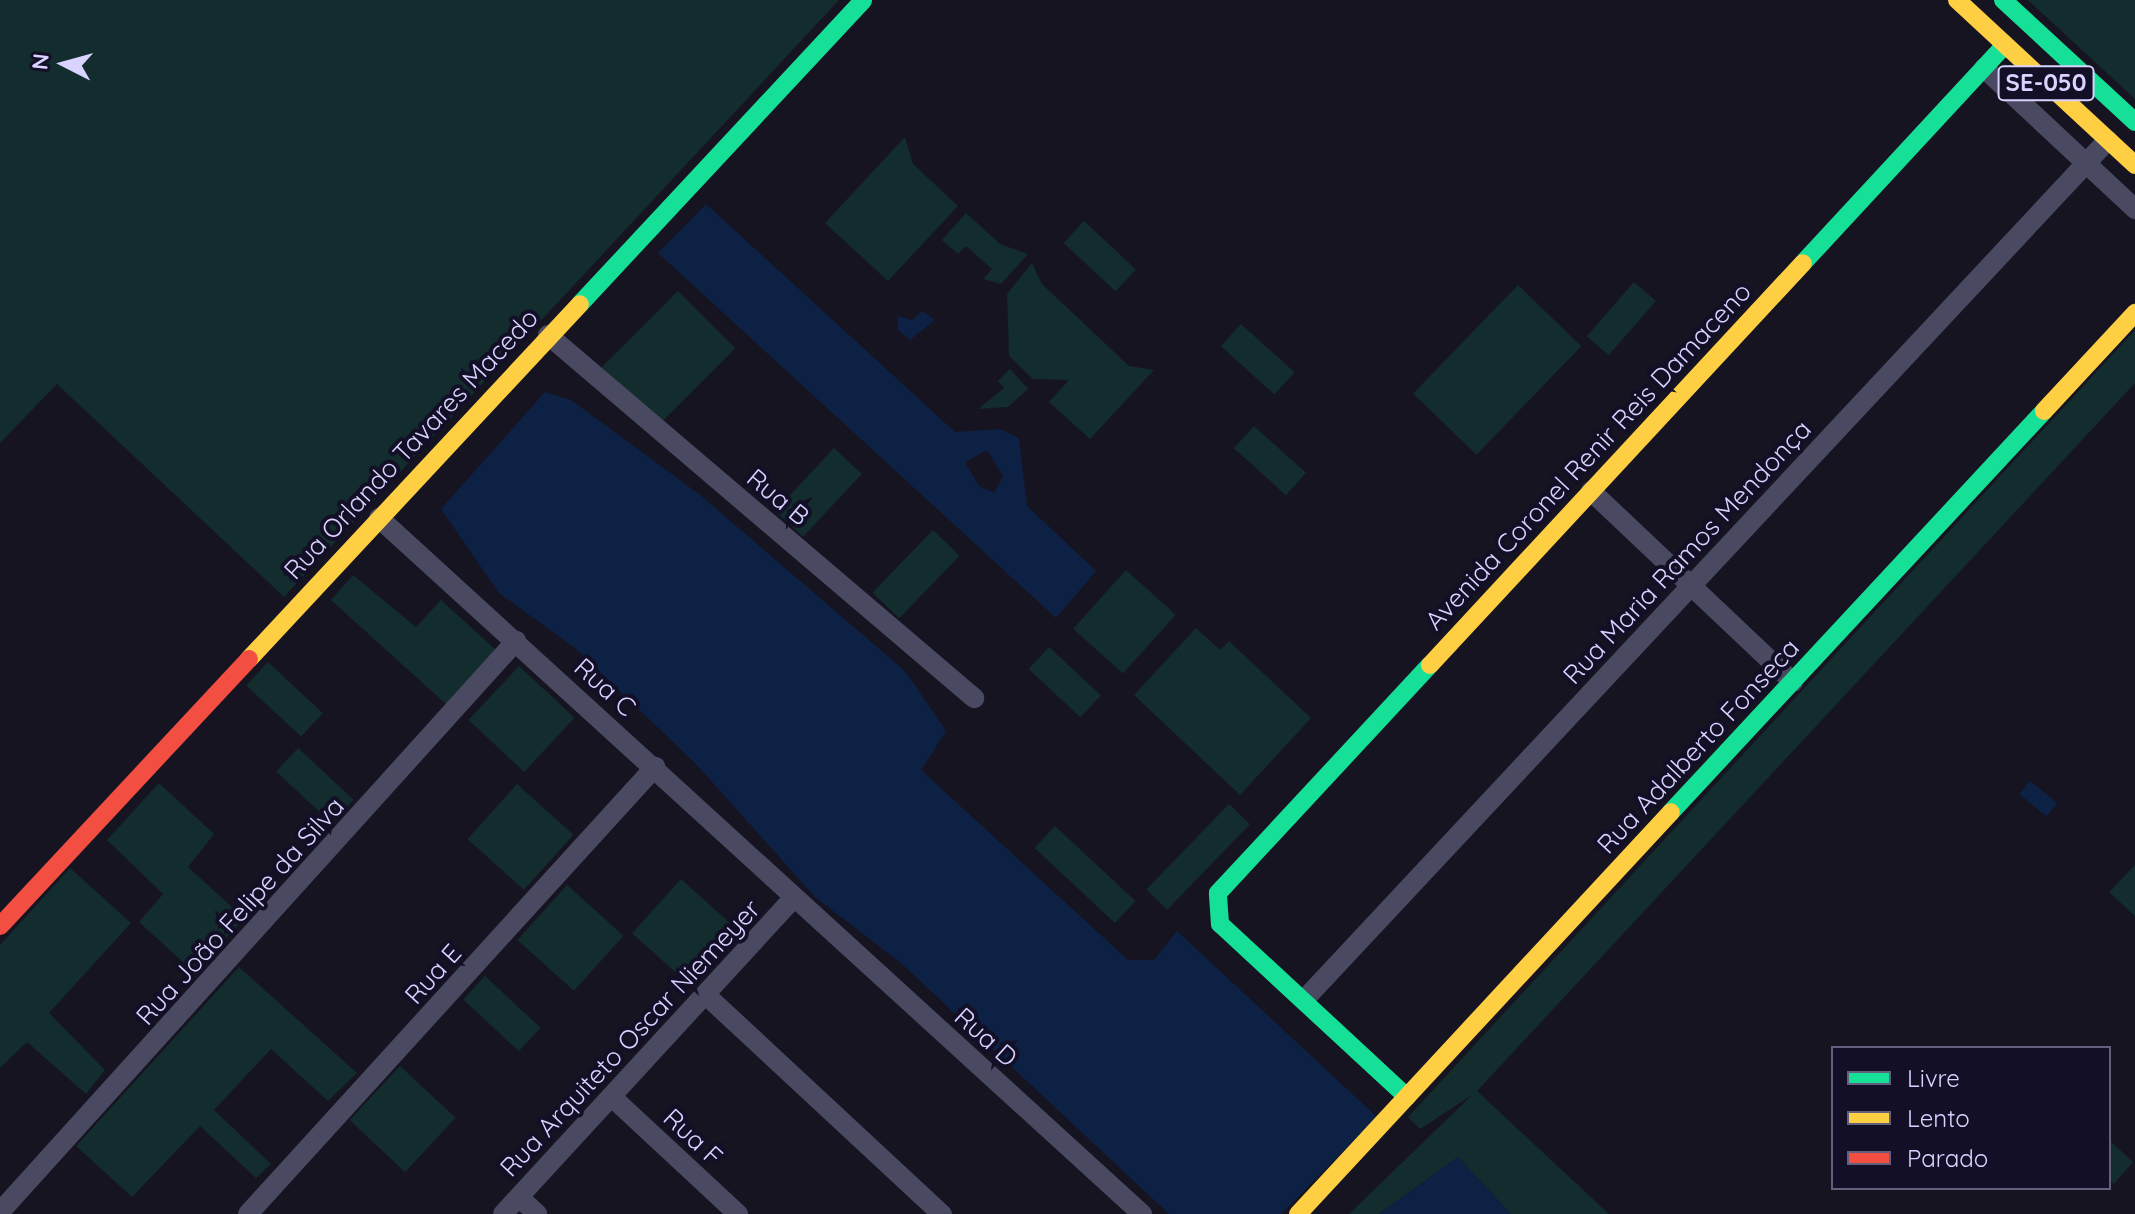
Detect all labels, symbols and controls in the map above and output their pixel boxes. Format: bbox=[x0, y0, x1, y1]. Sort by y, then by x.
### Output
north arrow bbox=[24, 24, 104, 104]
text: N bbox=[25, 52, 55, 71]
road number: SE-050 bbox=[1996, 63, 2096, 103]
street label: Avenida Coronel Renir Reis Damaceno bbox=[1419, 276, 1757, 636]
street label: Rua Orlando Tavares Macedo bbox=[277, 302, 545, 586]
street label: Rua Maria Ramos Mendonça bbox=[1556, 414, 1818, 690]
street label: Rua B bbox=[740, 462, 816, 532]
street label: Rua Adalberto Fonseca bbox=[1590, 632, 1806, 860]
street label: Rua C bbox=[568, 651, 642, 723]
street label: Rua João Felipe da Silva bbox=[130, 791, 350, 1031]
street label: Rua Arquiteto Oscar Niemeyer bbox=[493, 893, 767, 1183]
street label: Rua E bbox=[398, 938, 468, 1010]
street label: Rua D bbox=[948, 1001, 1024, 1073]
legend bbox=[1831, 1046, 2111, 1190]
text: Livre bbox=[1907, 1063, 1960, 1093]
street label: Rua F bbox=[657, 1102, 729, 1172]
text: Lento bbox=[1907, 1103, 1970, 1133]
text: Parado bbox=[1907, 1143, 1988, 1173]

